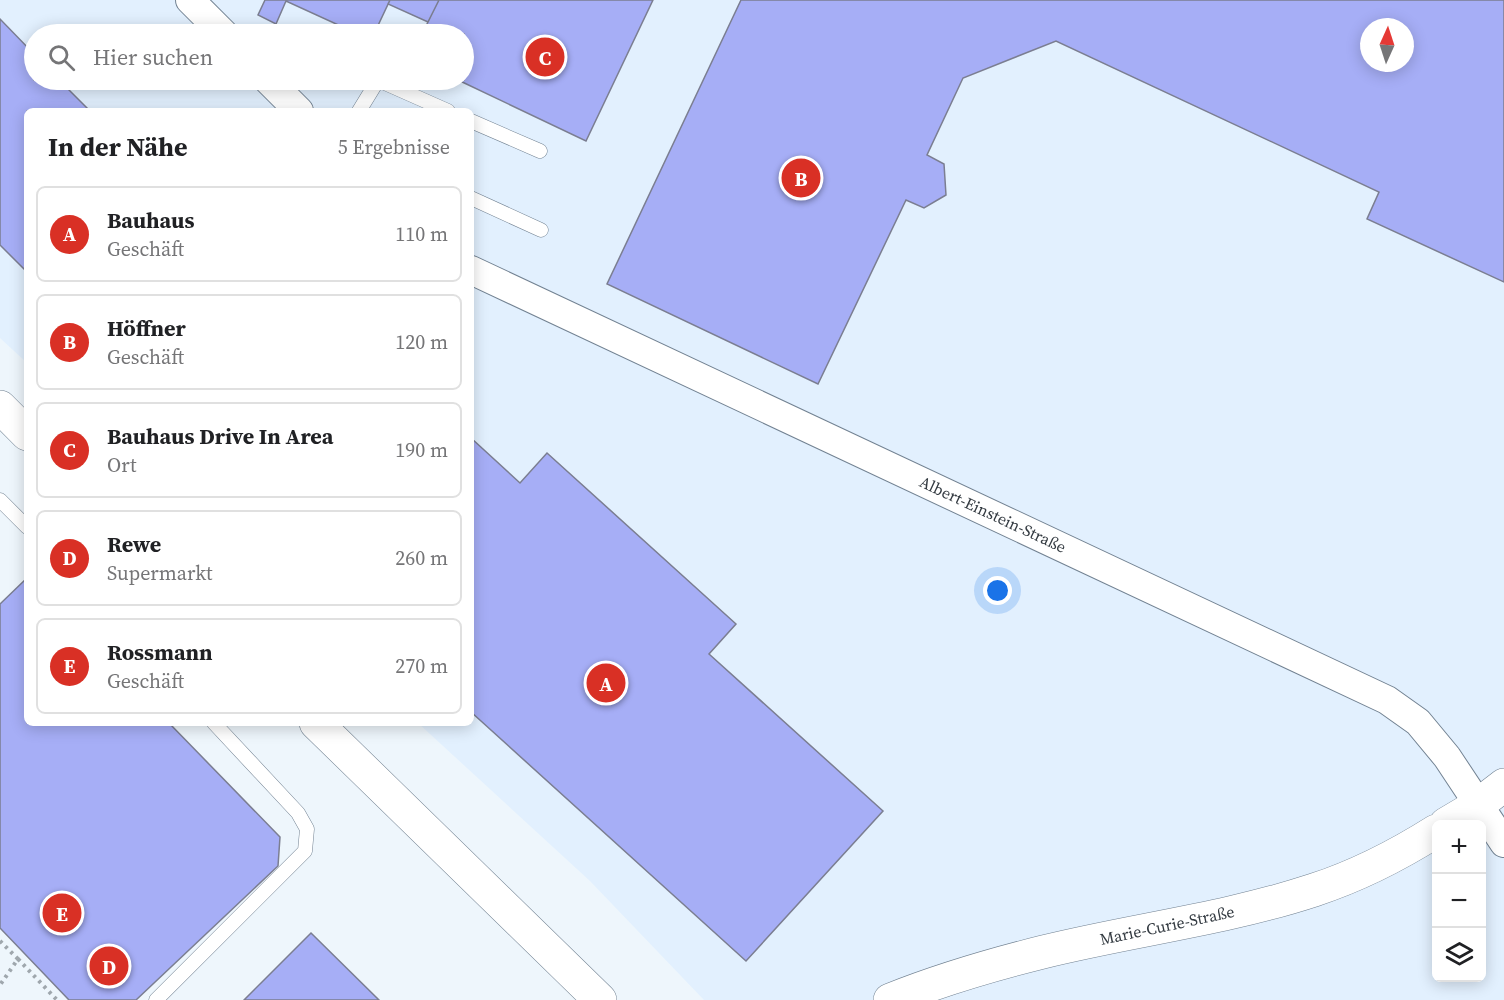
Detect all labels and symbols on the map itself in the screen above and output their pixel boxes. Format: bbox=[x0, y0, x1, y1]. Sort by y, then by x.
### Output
north arrow bbox=[1360, 18, 1414, 72]
pin: C bbox=[526, 34, 564, 80]
pin: B bbox=[782, 156, 820, 201]
street label: Albert-Einstein-Straße bbox=[916, 470, 1070, 558]
your location bbox=[983, 576, 1012, 605]
pin: A bbox=[586, 660, 626, 706]
pin: E bbox=[42, 890, 82, 936]
street label: Marie-Curie-Straße bbox=[1098, 900, 1236, 950]
pin: D bbox=[90, 944, 128, 988]

